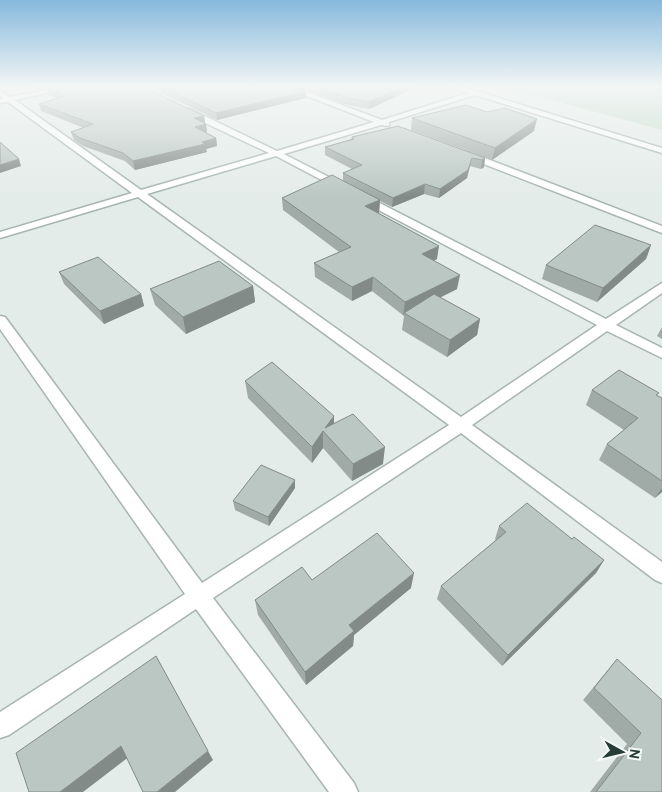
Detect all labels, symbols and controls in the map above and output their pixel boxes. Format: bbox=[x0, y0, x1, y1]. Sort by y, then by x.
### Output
north arrow bbox=[597, 727, 647, 777]
text: N bbox=[624, 747, 643, 760]

